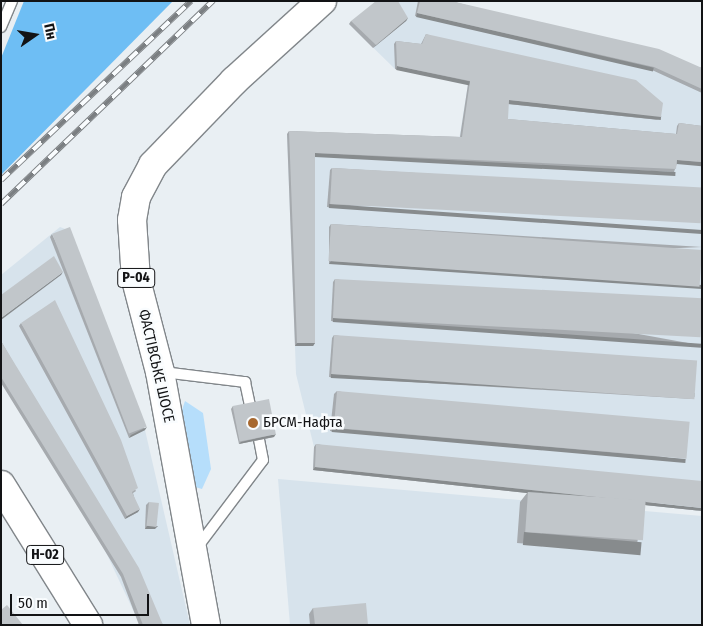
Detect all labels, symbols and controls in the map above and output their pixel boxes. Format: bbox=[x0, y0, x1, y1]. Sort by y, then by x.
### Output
north arrow bbox=[10, 10, 60, 60]
text: Пн bbox=[40, 22, 60, 41]
road number: Р-04 bbox=[116, 266, 156, 290]
street label: ФАСТІВСЬКЕ ШОСЕ bbox=[134, 308, 178, 424]
place label: БРСМ-Нафта bbox=[263, 414, 343, 432]
marker: БРСМ-Нафта bbox=[247, 417, 259, 429]
road number: Н-02 bbox=[25, 544, 65, 566]
scale bar bbox=[12, 584, 151, 616]
text: 50 m bbox=[18, 594, 48, 612]

